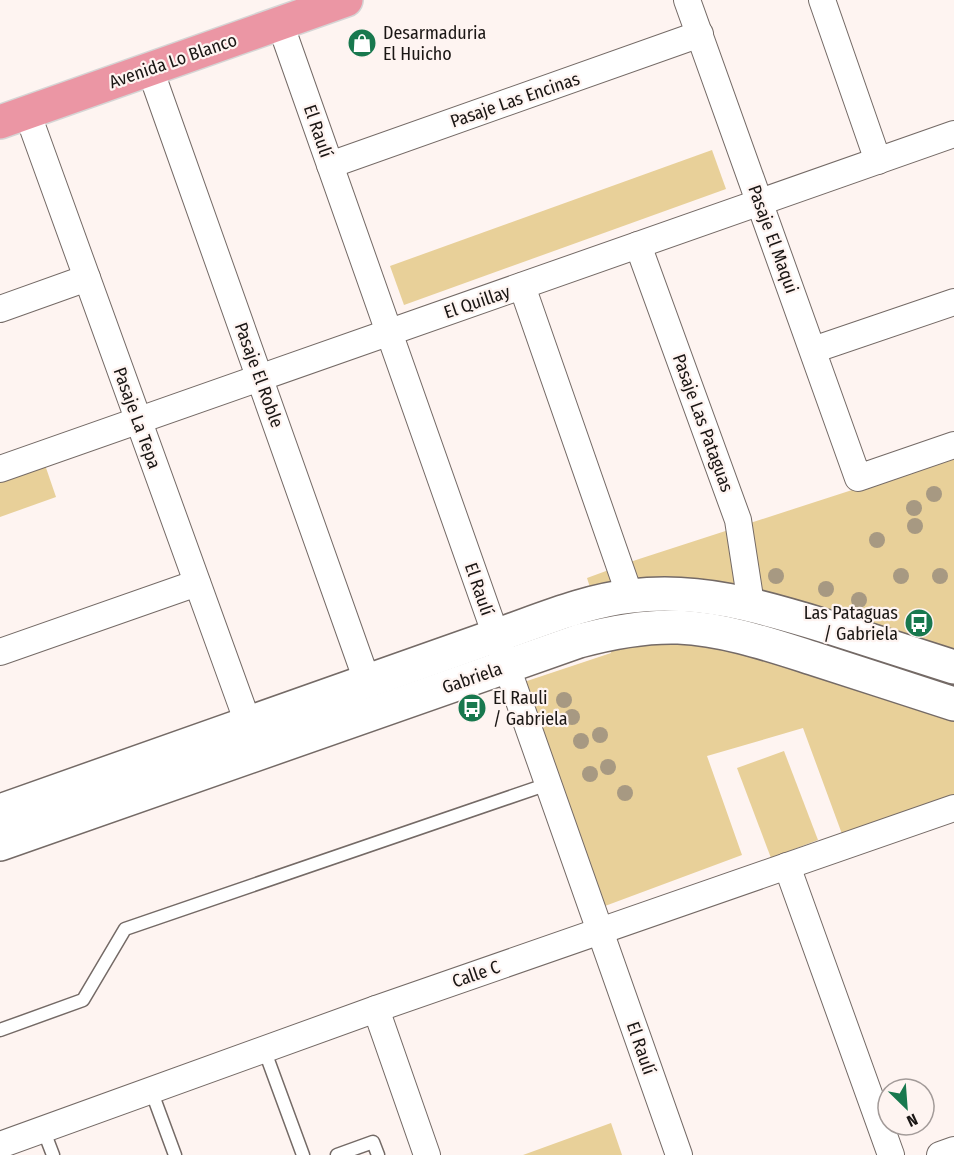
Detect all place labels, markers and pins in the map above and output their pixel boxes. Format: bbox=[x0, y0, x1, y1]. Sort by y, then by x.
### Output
place label: Desarmaduria El Huicho bbox=[383, 22, 487, 65]
shop icon: Desarmaduria El Huicho bbox=[346, 27, 378, 59]
place label: Las Pataguas / Gabriela bbox=[804, 602, 898, 645]
bus stop icon: Las Pataguas / Gabriela bbox=[903, 607, 935, 639]
place label: El Rauli / Gabriela bbox=[493, 687, 568, 730]
bus stop icon: El Rauli / Gabriela bbox=[456, 692, 488, 724]

